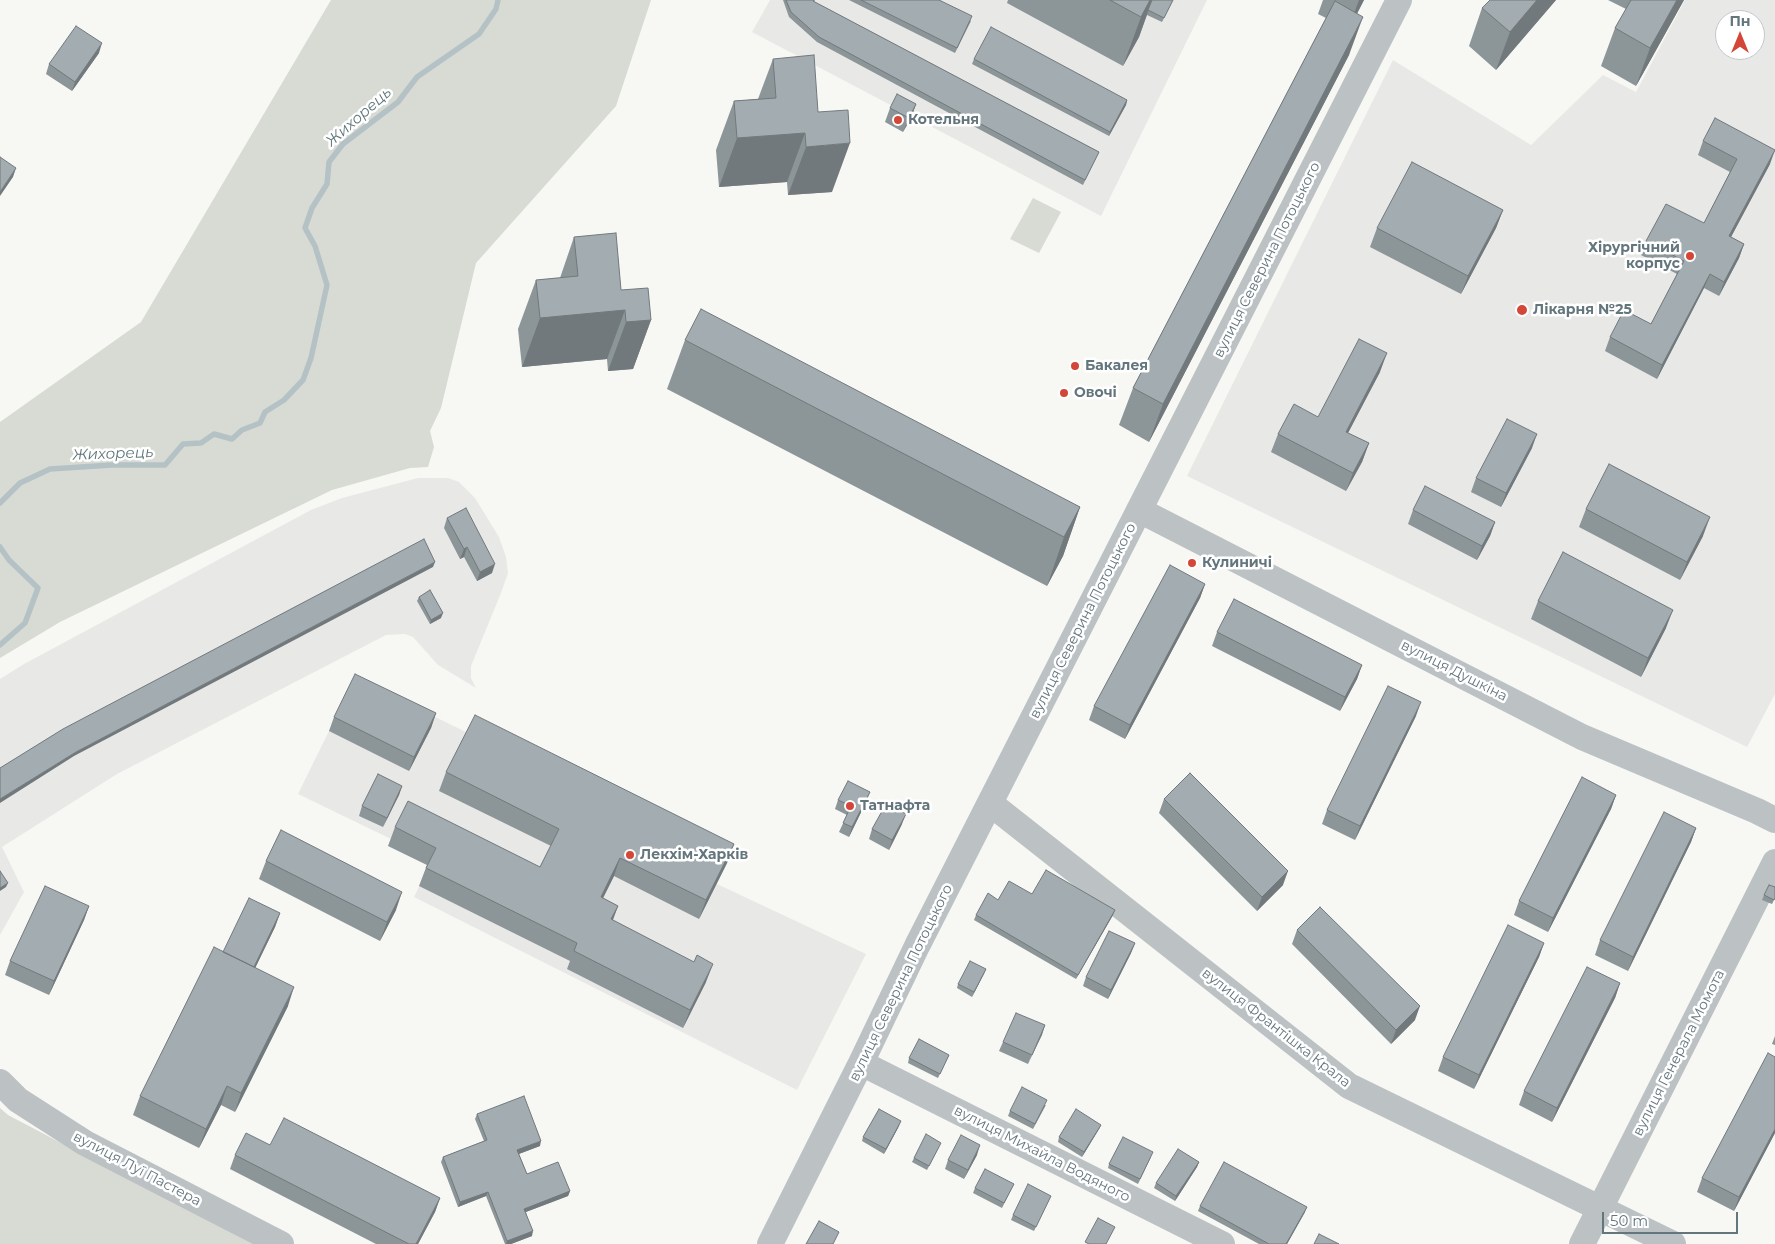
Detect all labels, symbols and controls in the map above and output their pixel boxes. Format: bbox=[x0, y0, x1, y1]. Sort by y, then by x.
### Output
north arrow bbox=[1715, 10, 1765, 60]
text: Пн bbox=[1729, 12, 1751, 30]
water label: Жихорець bbox=[323, 84, 395, 150]
place label: Котельня bbox=[908, 112, 979, 128]
marker: Котельня bbox=[892, 114, 904, 126]
street label: вулиця Северина Потоцького bbox=[1210, 159, 1324, 361]
place label: Хірургічний корпус bbox=[1588, 240, 1680, 272]
marker: Хірургічний корпус bbox=[1684, 250, 1696, 262]
place label: Лікарня №25 bbox=[1533, 302, 1632, 318]
marker: Лікарня №25 bbox=[1515, 303, 1529, 317]
place label: Бакалея bbox=[1085, 358, 1148, 374]
marker: Бакалея bbox=[1069, 360, 1081, 372]
place label: Овочі bbox=[1074, 385, 1117, 401]
marker: Овочі bbox=[1058, 387, 1070, 399]
water label: Жихорець bbox=[72, 444, 154, 464]
street label: вулиця Северина Потоцького bbox=[1026, 520, 1140, 722]
place label: Кулиничі bbox=[1202, 555, 1272, 571]
marker: Кулиничі bbox=[1186, 557, 1198, 569]
street label: вулиця Душкіна bbox=[1398, 637, 1510, 705]
place label: Татнафта bbox=[860, 798, 930, 814]
marker: Татнафта bbox=[844, 800, 856, 812]
place label: Лекхім-Харків bbox=[640, 847, 748, 863]
marker: Лекхім-Харків bbox=[624, 849, 636, 861]
street label: вулиця Северина Потоцького bbox=[846, 882, 956, 1084]
street label: вулиця Франтішка Крала bbox=[1198, 965, 1354, 1091]
street label: вулиця Генерала Момота bbox=[1630, 967, 1728, 1139]
street label: вулиця Михайла Водяного bbox=[951, 1102, 1133, 1206]
street label: вулиця Луї Пастера bbox=[70, 1128, 204, 1210]
scale bar bbox=[1605, 1202, 1741, 1234]
text: 50 m bbox=[1610, 1211, 1648, 1230]

